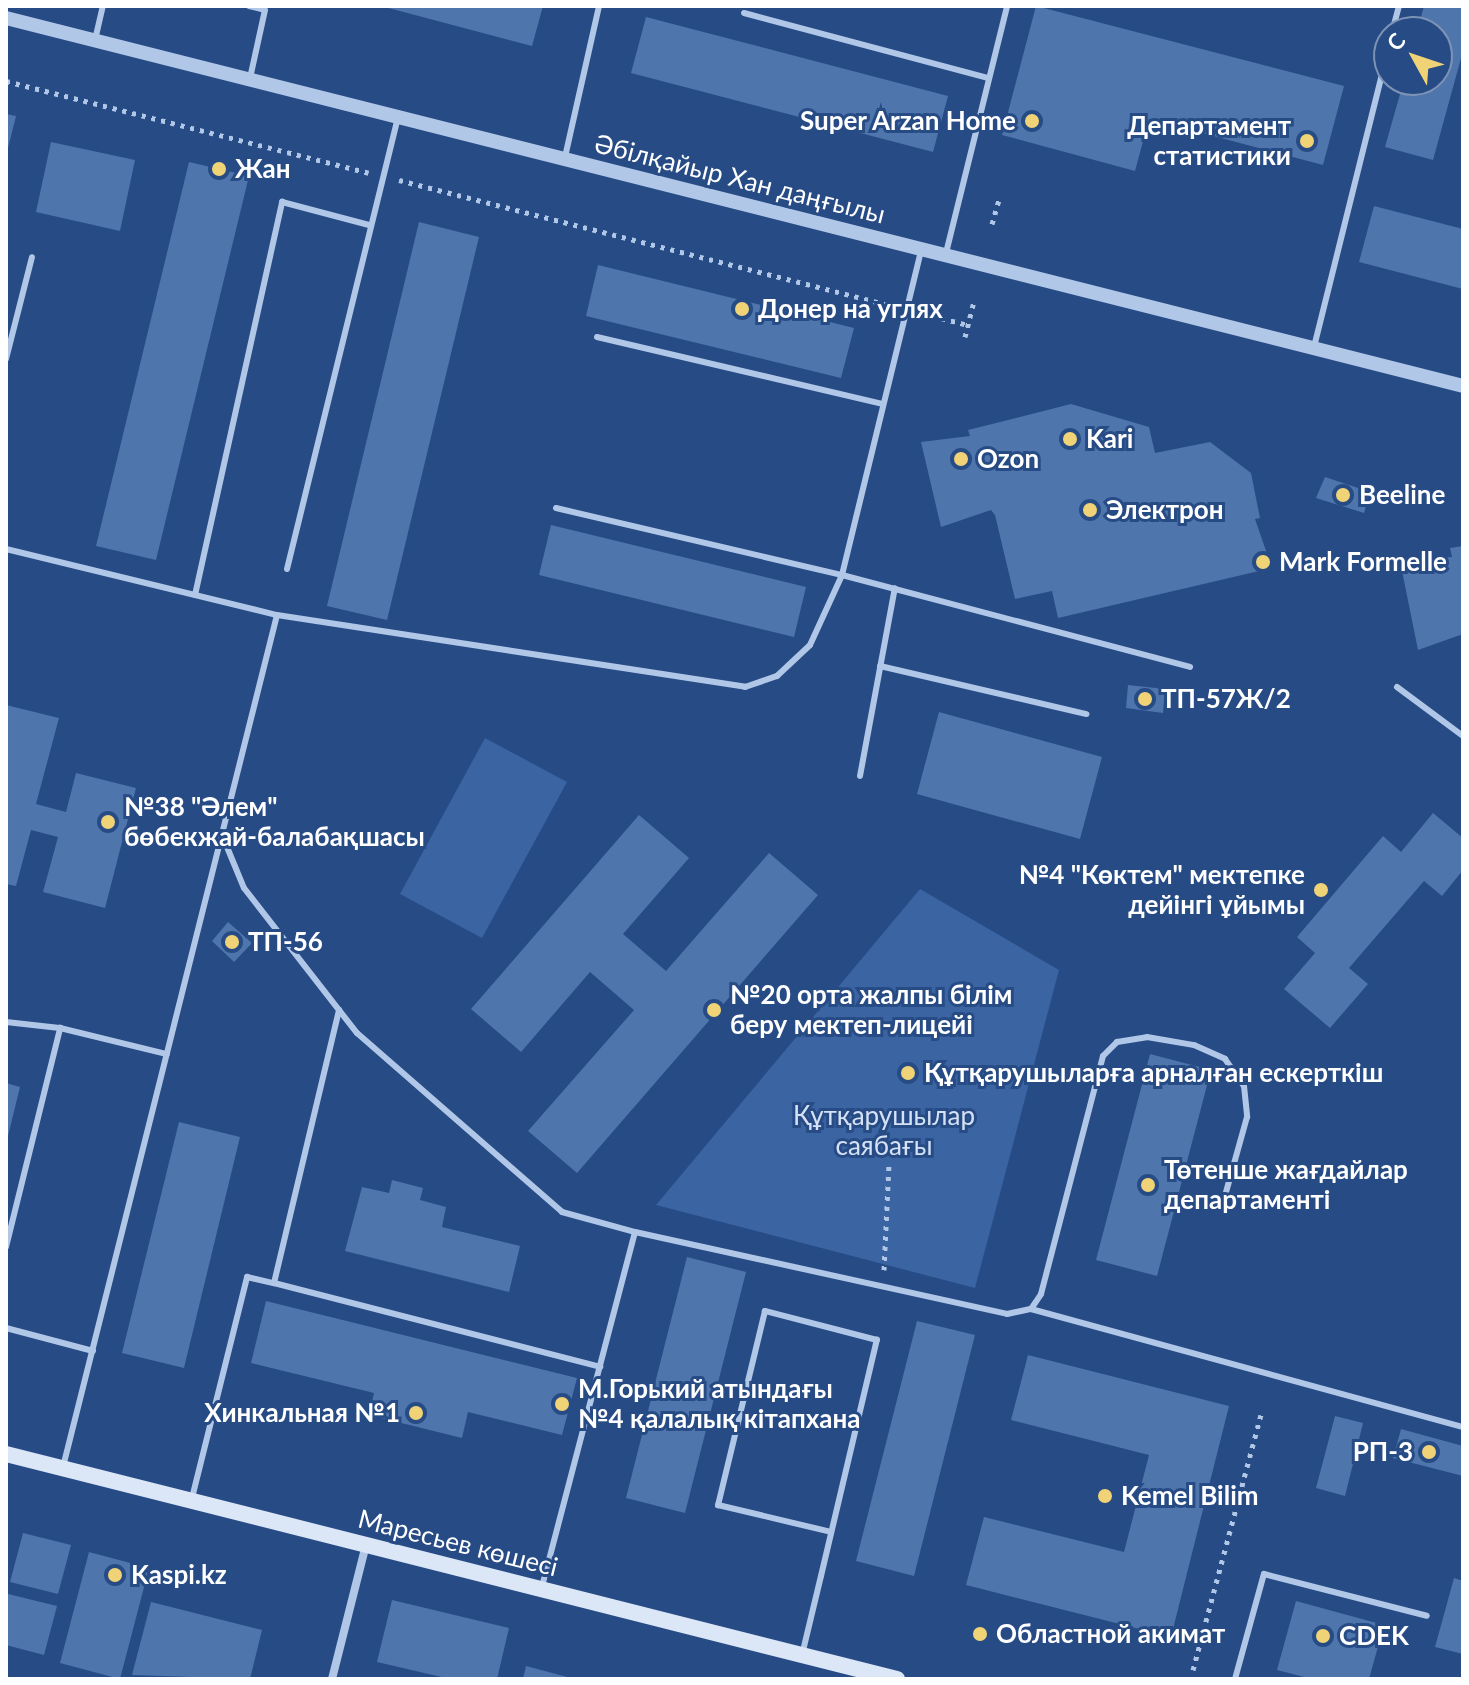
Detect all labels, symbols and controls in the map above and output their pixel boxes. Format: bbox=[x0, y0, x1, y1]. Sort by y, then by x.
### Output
north arrow bbox=[1373, 16, 1453, 96]
text: С bbox=[1381, 27, 1411, 56]
place label: Super Arzan Home bbox=[799, 105, 1016, 137]
place label: Департамент статистики bbox=[1127, 110, 1291, 172]
marker: Super Arzan Home bbox=[1023, 112, 1041, 130]
street label: Әбілқайыр Хан даңғылы bbox=[592, 128, 888, 230]
marker: Департамент статистики bbox=[1298, 132, 1316, 150]
place label: Жан bbox=[235, 153, 291, 185]
marker: Жан bbox=[210, 160, 228, 178]
place label: Донер на углях bbox=[758, 293, 943, 325]
marker: Донер на углях bbox=[733, 300, 751, 318]
place label: Kari bbox=[1086, 423, 1133, 455]
marker: Kari bbox=[1061, 430, 1079, 448]
place label: Ozon bbox=[977, 443, 1039, 475]
marker: Ozon bbox=[952, 450, 970, 468]
place label: Beeline bbox=[1359, 479, 1445, 511]
marker: Beeline bbox=[1334, 486, 1352, 504]
place label: Электрон bbox=[1106, 494, 1223, 526]
marker: Электрон bbox=[1081, 501, 1099, 519]
place label: Mark Formelle bbox=[1279, 546, 1447, 578]
marker: Mark Formelle bbox=[1254, 553, 1272, 571]
place label: ТП-57Ж/2 bbox=[1161, 683, 1291, 715]
marker: ТП-57Ж/2 bbox=[1136, 690, 1154, 708]
place label: №38 "Әлем" бөбекжай-балабақшасы bbox=[124, 791, 425, 852]
marker: №38 "Әлем" бөбекжай-балабақшасы bbox=[99, 813, 117, 831]
place label: №4 "Көктем" мектепке дейінгі ұйымы bbox=[1019, 859, 1305, 920]
marker: №4 "Көктем" мектепке дейінгі ұйымы bbox=[1312, 881, 1330, 899]
place label: ТП-56 bbox=[248, 926, 323, 958]
marker: ТП-56 bbox=[223, 933, 241, 951]
place label: №20 орта жалпы білім беру мектеп-лицейі bbox=[730, 979, 1012, 1040]
marker: №20 орта жалпы білім беру мектеп-лицейі bbox=[705, 1001, 723, 1019]
place label: Құтқарушыларға арналған ескерткіш bbox=[924, 1057, 1383, 1089]
marker: Құтқарушыларға арналған ескерткіш bbox=[899, 1064, 917, 1082]
park label: Құтқарушылар саябағы bbox=[793, 1100, 975, 1162]
place label: Төтенше жағдайлар департаменті bbox=[1164, 1154, 1408, 1216]
marker: Төтенше жағдайлар департаменті bbox=[1139, 1176, 1157, 1194]
place label: М.Горький атындағы №4 қалалық кітапхана bbox=[578, 1373, 860, 1434]
marker: М.Горький атындағы №4 қалалық кітапхана bbox=[553, 1395, 571, 1413]
place label: Хинкальная №1 bbox=[204, 1397, 400, 1429]
marker: Хинкальная №1 bbox=[407, 1404, 425, 1422]
place label: РП-3 bbox=[1353, 1436, 1413, 1468]
marker: РП-3 bbox=[1420, 1443, 1438, 1461]
place label: Kemel Bilim bbox=[1121, 1480, 1259, 1512]
marker: Kemel Bilim bbox=[1096, 1487, 1114, 1505]
street label: Маресьев көшесі bbox=[355, 1503, 561, 1583]
place label: Kaspi.kz bbox=[131, 1559, 227, 1591]
marker: Kaspi.kz bbox=[106, 1566, 124, 1584]
place label: Областной акимат bbox=[996, 1618, 1225, 1650]
place label: CDEK bbox=[1339, 1620, 1409, 1652]
marker: Областной акимат bbox=[971, 1625, 989, 1643]
marker: CDEK bbox=[1314, 1627, 1332, 1645]

